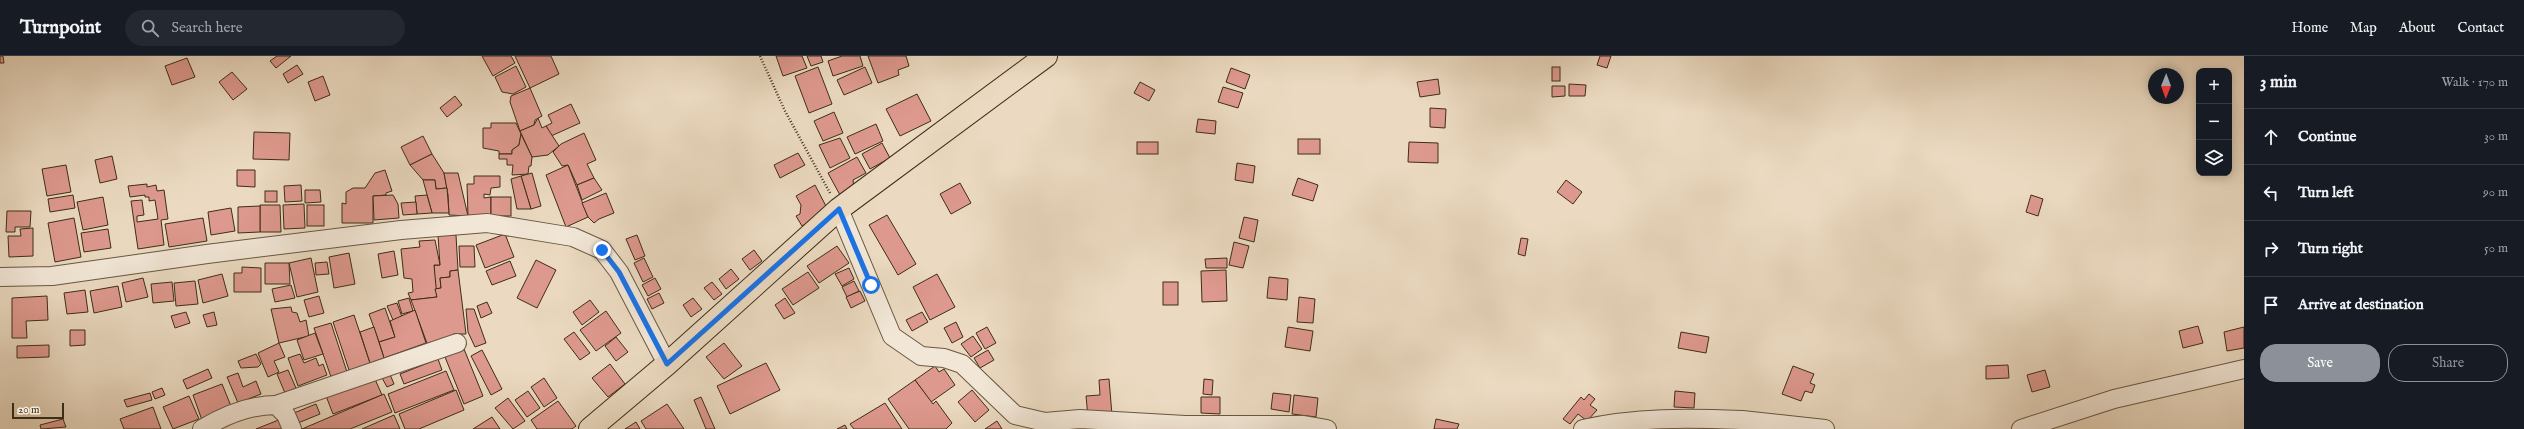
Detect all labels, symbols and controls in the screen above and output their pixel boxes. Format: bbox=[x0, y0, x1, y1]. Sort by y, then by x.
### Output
search box bbox=[125, 10, 405, 46]
text: Turnpoint bbox=[20, 16, 101, 40]
icon: search bbox=[139, 17, 161, 39]
text: Search here bbox=[171, 18, 243, 37]
text: Home bbox=[2292, 19, 2328, 37]
text: Map bbox=[2350, 19, 2377, 37]
text: About bbox=[2399, 19, 2435, 37]
text: Contact bbox=[2457, 19, 2504, 37]
north arrow bbox=[2148, 68, 2184, 104]
map controls bbox=[2196, 68, 2232, 176]
button: + bbox=[2196, 68, 2232, 104]
text: 3 min bbox=[2260, 72, 2297, 93]
text: Walk · 170 m bbox=[2442, 74, 2508, 91]
button: − bbox=[2196, 104, 2232, 140]
icon: ahead bbox=[2260, 126, 2282, 148]
text: Continue bbox=[2298, 127, 2356, 146]
text: 30 m bbox=[2484, 128, 2508, 145]
button: layers bbox=[2196, 140, 2232, 176]
icon: left bbox=[2260, 182, 2282, 204]
text: Turn left bbox=[2298, 183, 2354, 202]
text: 90 m bbox=[2483, 184, 2508, 201]
icon: right bbox=[2260, 238, 2282, 260]
text: Turn right bbox=[2298, 239, 2363, 258]
text: 50 m bbox=[2484, 240, 2508, 257]
route end bbox=[593, 241, 611, 259]
route start bbox=[862, 276, 880, 294]
icon: arrive bbox=[2260, 294, 2282, 316]
text: Arrive at destination bbox=[2298, 295, 2424, 314]
button: Save bbox=[2260, 344, 2380, 382]
button: Share bbox=[2388, 344, 2508, 382]
scale bar bbox=[12, 401, 64, 420]
text: 20 m bbox=[18, 403, 39, 417]

